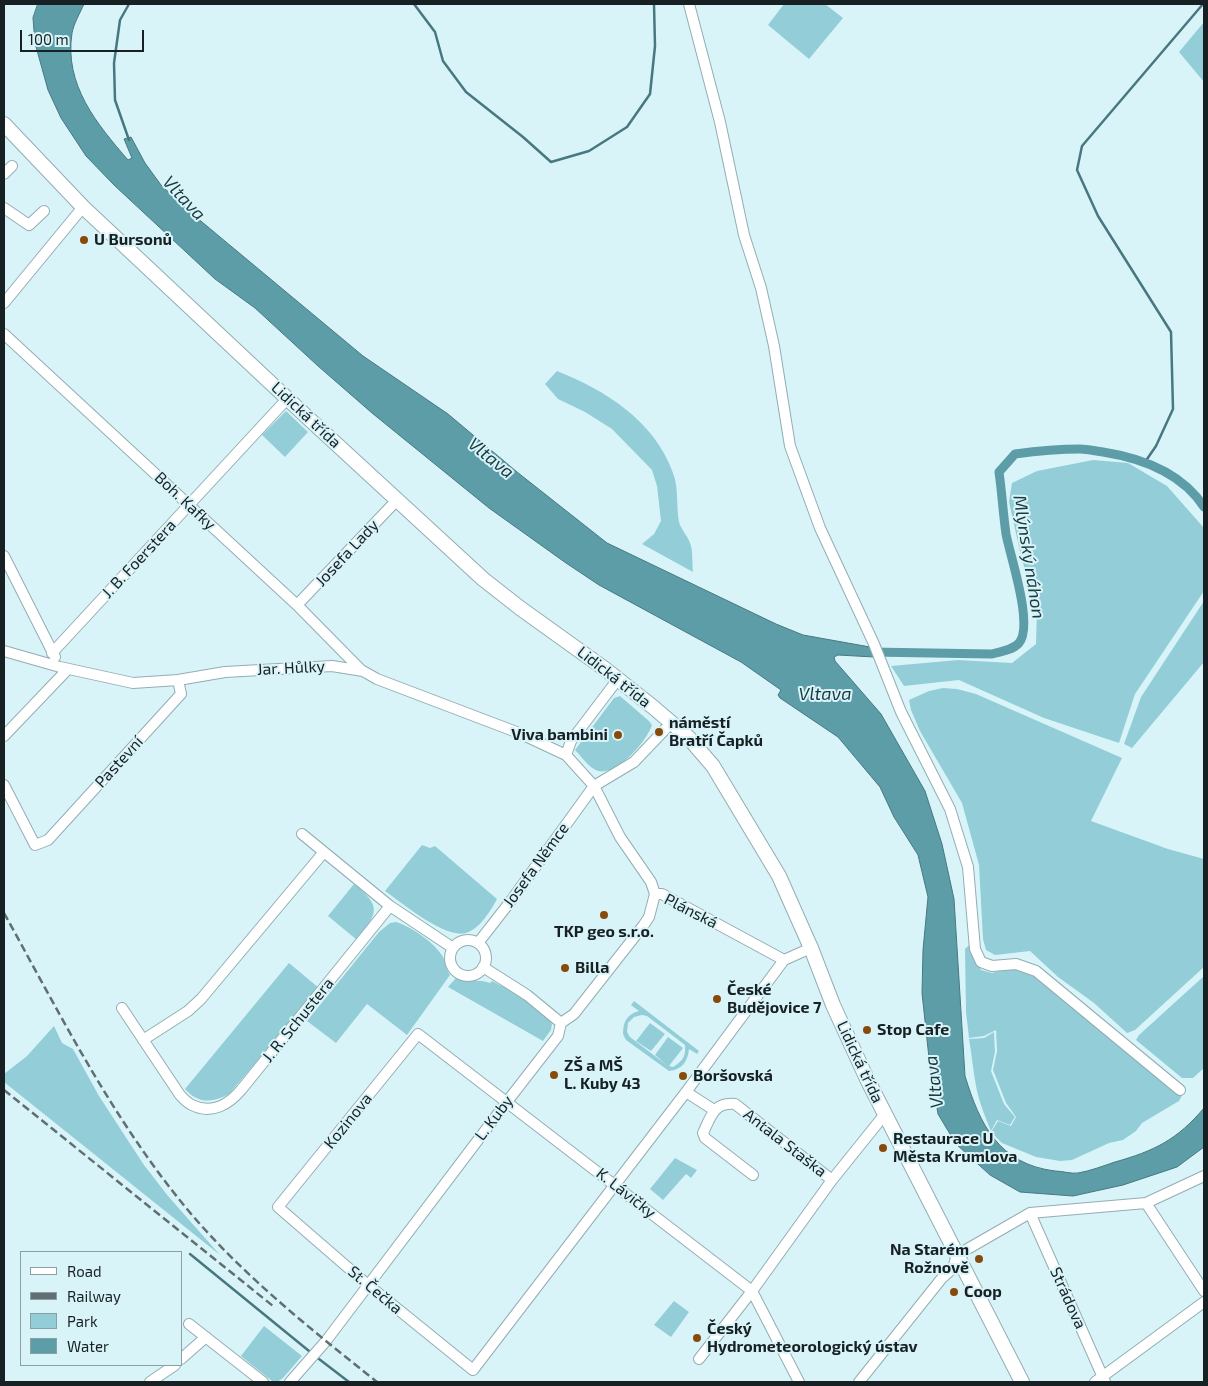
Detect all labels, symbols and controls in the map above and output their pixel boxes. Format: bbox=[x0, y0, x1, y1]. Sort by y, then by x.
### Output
scale bar bbox=[22, 20, 146, 52]
text: 100 m bbox=[28, 30, 69, 48]
water label: Vltava bbox=[158, 171, 210, 225]
place label: U Bursonů bbox=[94, 230, 172, 250]
marker: U Bursonů bbox=[78, 234, 90, 246]
street label: Lidická třída bbox=[267, 378, 345, 452]
water label: Vltava bbox=[464, 433, 518, 483]
street label: Boh. Kafky bbox=[150, 468, 220, 534]
water label: Mlýnský náhon bbox=[1009, 494, 1049, 620]
street label: J. B. Foerstera bbox=[98, 516, 180, 602]
street label: Josefa Lady bbox=[311, 516, 383, 590]
street label: Lidická třída bbox=[573, 642, 655, 712]
street label: Jar. Hůlky bbox=[256, 657, 326, 679]
water label: Vltava bbox=[799, 683, 851, 705]
place label: náměstí Bratří Čapků bbox=[669, 713, 763, 751]
place label: Viva bambini bbox=[511, 725, 608, 745]
marker: náměstí Bratří Čapků bbox=[653, 726, 665, 738]
marker: Viva bambini bbox=[612, 729, 624, 741]
street label: Pastevní bbox=[91, 732, 147, 792]
street label: Josefa Němce bbox=[499, 819, 573, 911]
street label: Plánská bbox=[661, 889, 721, 933]
marker: TKP geo s.r.o. bbox=[598, 909, 610, 921]
place label: TKP geo s.r.o. bbox=[554, 922, 654, 942]
place label: Billa bbox=[575, 958, 609, 978]
marker: Billa bbox=[559, 962, 571, 974]
street label: J. R. Schustera bbox=[258, 974, 338, 1066]
place label: České Budějovice 7 bbox=[727, 980, 821, 1018]
marker: České Budějovice 7 bbox=[711, 993, 723, 1005]
street label: Lidická třída bbox=[833, 1018, 887, 1106]
place label: Stop Cafe bbox=[877, 1020, 949, 1040]
marker: Stop Cafe bbox=[861, 1024, 873, 1036]
water label: Vltava bbox=[920, 1054, 948, 1110]
place label: ZŠ a MŠ L. Kuby 43 bbox=[564, 1056, 641, 1094]
place label: Boršovská bbox=[693, 1066, 773, 1086]
marker: ZŠ a MŠ L. Kuby 43 bbox=[548, 1069, 560, 1081]
marker: Boršovská bbox=[677, 1070, 689, 1082]
street label: Kozinova bbox=[320, 1089, 376, 1153]
street label: L. Kuby bbox=[471, 1092, 517, 1144]
street label: Antala Staška bbox=[740, 1105, 830, 1181]
place label: Restaurace U Města Krumlova bbox=[893, 1129, 1017, 1167]
marker: Restaurace U Města Krumlova bbox=[877, 1142, 889, 1154]
street label: K. Lávičky bbox=[592, 1164, 660, 1222]
place label: Na Starém Rožnově bbox=[890, 1240, 969, 1278]
legend bbox=[20, 1251, 182, 1366]
marker: Na Starém Rožnově bbox=[973, 1253, 985, 1265]
text: Road bbox=[67, 1262, 102, 1280]
street label: St. Čečka bbox=[344, 1262, 406, 1318]
street label: Strádova bbox=[1046, 1264, 1090, 1332]
place label: Coop bbox=[964, 1282, 1002, 1302]
marker: Coop bbox=[948, 1286, 960, 1298]
text: Railway bbox=[67, 1287, 121, 1305]
text: Park bbox=[67, 1312, 98, 1330]
place label: Český Hydrometeorologický ústav bbox=[707, 1319, 918, 1357]
marker: Český Hydrometeorologický ústav bbox=[691, 1332, 703, 1344]
text: Water bbox=[67, 1337, 109, 1355]

